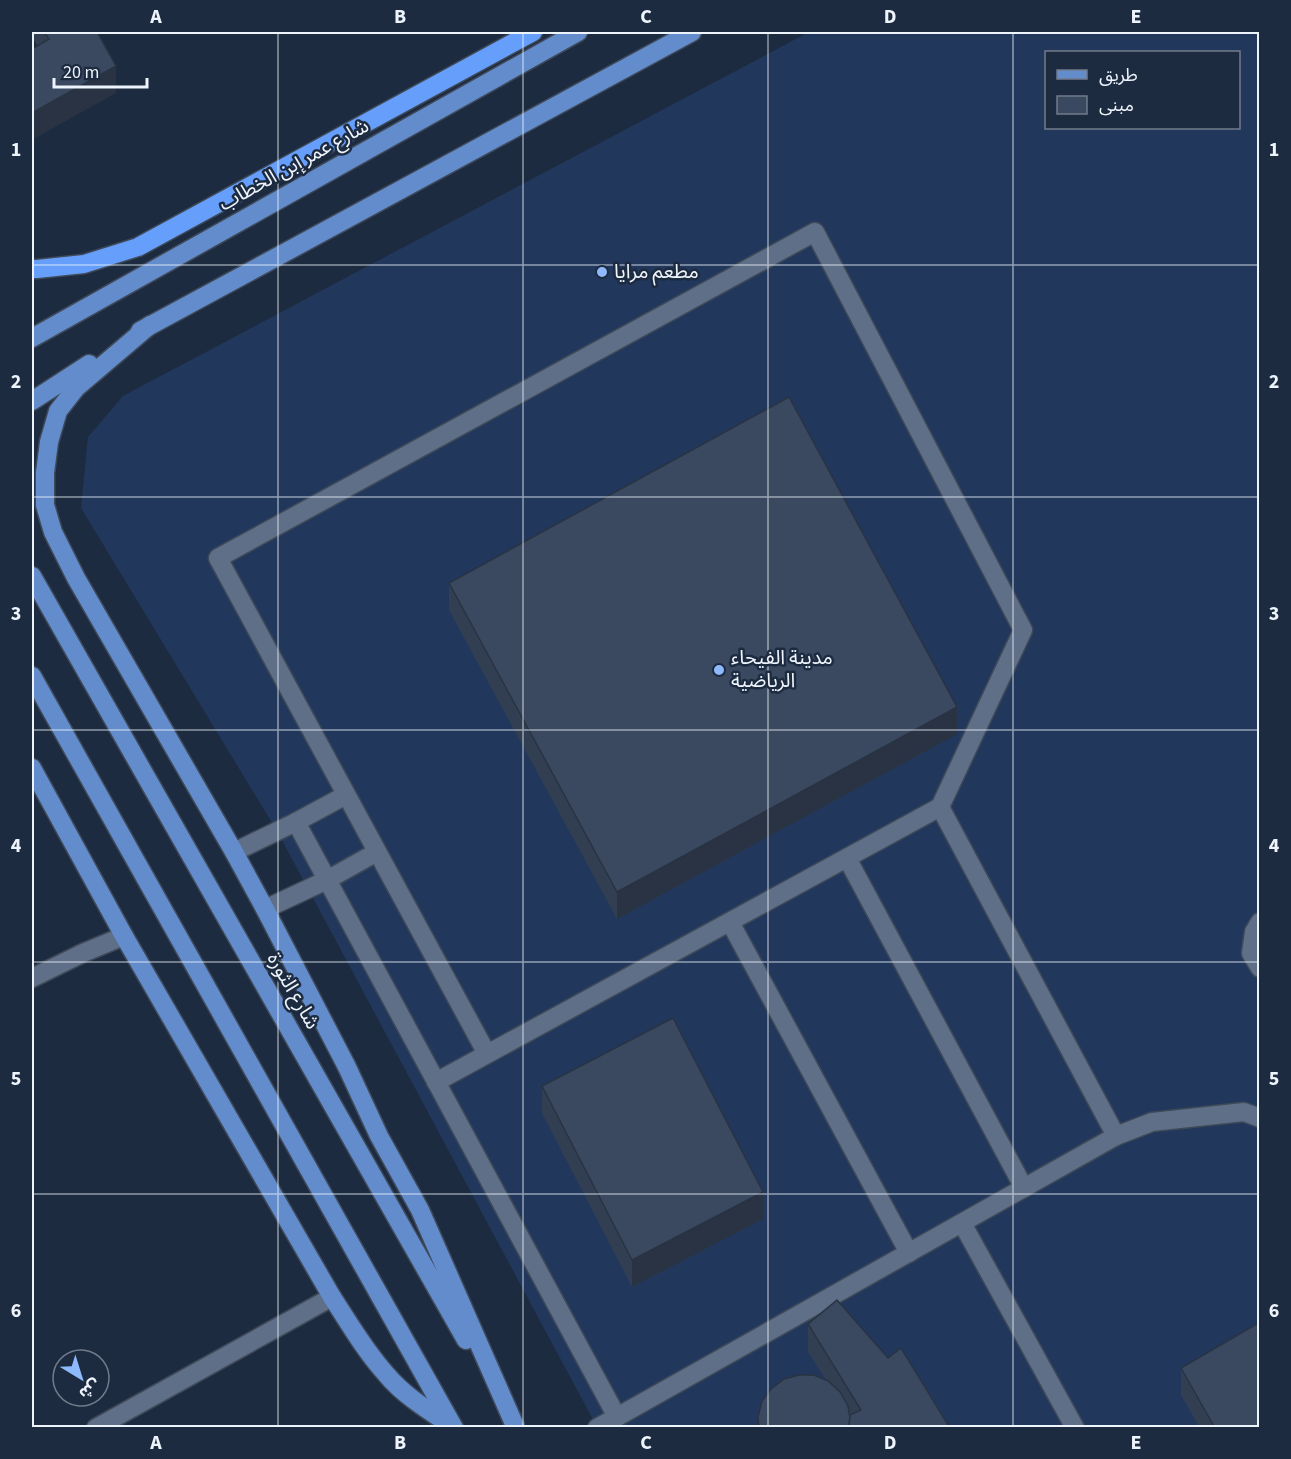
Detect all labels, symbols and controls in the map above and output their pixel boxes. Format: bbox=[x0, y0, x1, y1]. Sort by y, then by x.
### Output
text: A bbox=[149, 3, 162, 31]
text: B bbox=[394, 3, 406, 31]
text: C bbox=[640, 3, 652, 31]
text: D bbox=[884, 3, 896, 31]
text: E bbox=[1131, 3, 1141, 31]
scale bar bbox=[54, 51, 147, 89]
legend bbox=[1045, 51, 1240, 129]
text: 20 m bbox=[63, 60, 99, 85]
text: طريق bbox=[1099, 63, 1138, 88]
text: مبنى bbox=[1099, 93, 1134, 118]
street label: شارع عمر إبن الخطاب bbox=[214, 112, 374, 218]
text: 1 bbox=[11, 136, 21, 164]
text: 1 bbox=[1269, 136, 1279, 164]
place label: مطعم مرايا bbox=[614, 258, 699, 286]
marker: مطعم مرايا bbox=[595, 265, 609, 279]
text: 2 bbox=[11, 368, 21, 396]
text: 2 bbox=[1269, 368, 1279, 396]
text: 3 bbox=[11, 600, 21, 628]
text: 3 bbox=[1269, 600, 1279, 628]
place label: مدينة الفيحاء الرياضية bbox=[731, 644, 833, 695]
marker: مدينة الفيحاء الرياضية bbox=[712, 663, 726, 677]
text: 4 bbox=[11, 832, 22, 860]
text: 4 bbox=[1269, 832, 1280, 860]
street label: شارع الثورة bbox=[260, 947, 326, 1035]
text: 5 bbox=[11, 1065, 21, 1093]
text: 5 bbox=[1269, 1065, 1279, 1093]
text: 6 bbox=[11, 1297, 21, 1325]
text: 6 bbox=[1269, 1297, 1279, 1325]
north arrow bbox=[51, 1348, 111, 1408]
text: ش bbox=[74, 1374, 105, 1404]
text: A bbox=[149, 1429, 162, 1457]
text: B bbox=[394, 1429, 406, 1457]
text: C bbox=[640, 1429, 652, 1457]
text: D bbox=[884, 1429, 896, 1457]
text: E bbox=[1131, 1429, 1141, 1457]

